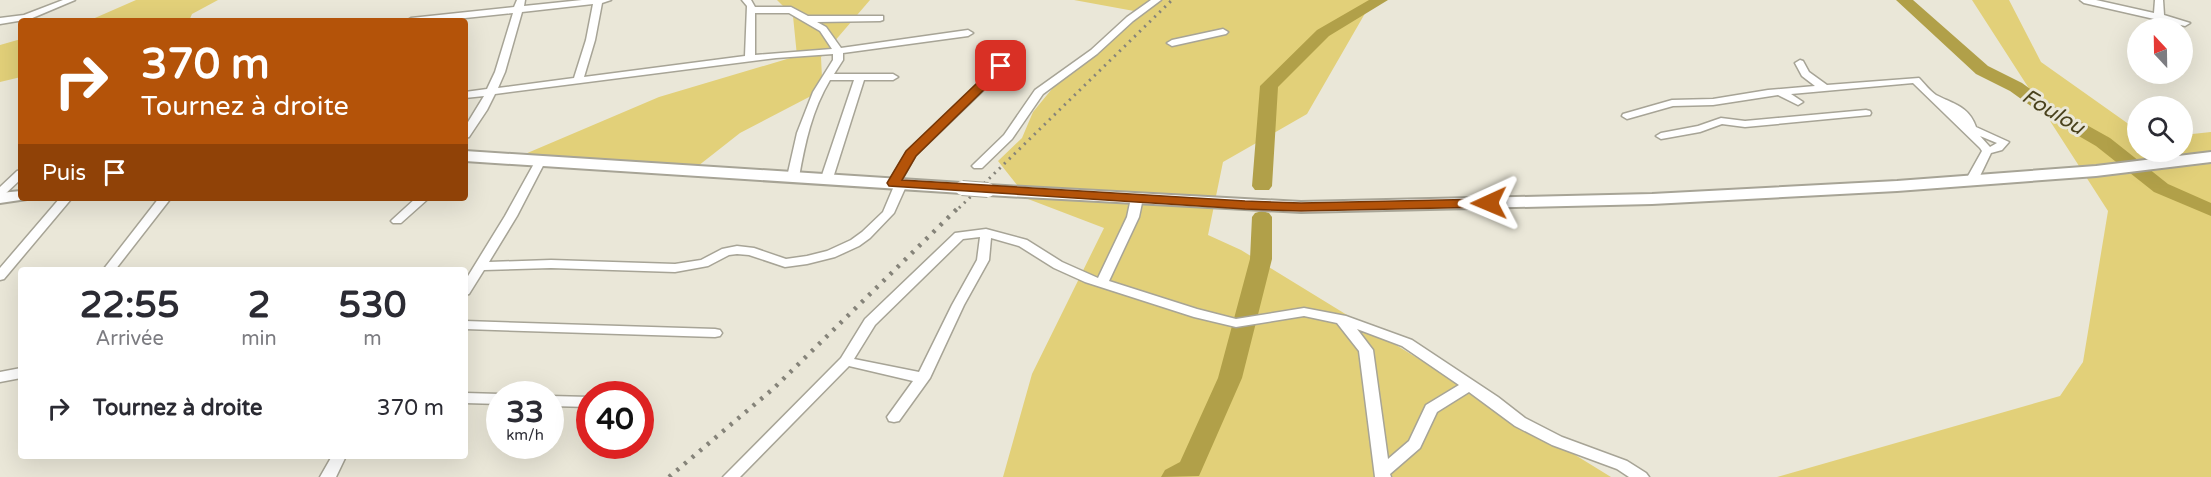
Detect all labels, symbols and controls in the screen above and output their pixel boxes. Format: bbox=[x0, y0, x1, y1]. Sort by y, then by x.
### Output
north arrow bbox=[2127, 18, 2193, 84]
map controls bbox=[2127, 18, 2193, 162]
text: 370 m bbox=[141, 39, 270, 90]
pin bbox=[975, 40, 1026, 91]
icon: right bbox=[42, 42, 120, 120]
icon: arrive bbox=[984, 49, 1017, 82]
water label: Foulou bbox=[2017, 84, 2090, 141]
text: Tournez à droite bbox=[141, 90, 349, 123]
button: search bbox=[2127, 96, 2193, 162]
icon: arrive bbox=[98, 156, 131, 189]
text: Puis bbox=[42, 160, 86, 186]
position arrow bbox=[1457, 171, 1521, 235]
text: 22:55 bbox=[80, 284, 180, 327]
text: 2 bbox=[248, 284, 270, 327]
text: 530 bbox=[338, 284, 406, 327]
text: Arrivée bbox=[96, 327, 164, 351]
text: min bbox=[241, 327, 277, 351]
text: m bbox=[363, 327, 382, 351]
speed limit sign: 40 bbox=[576, 381, 654, 459]
icon: right bbox=[42, 392, 75, 425]
text: 33 bbox=[506, 394, 544, 431]
text: Tournez à droite bbox=[93, 395, 262, 421]
text: 370 m bbox=[377, 395, 444, 421]
text: km/h bbox=[506, 426, 544, 444]

